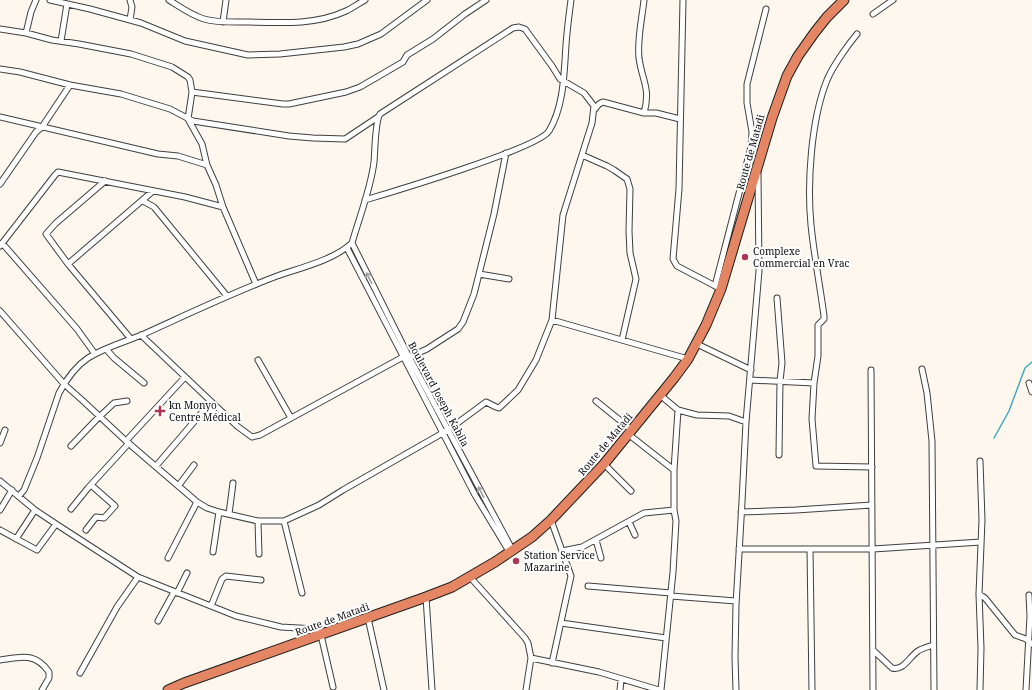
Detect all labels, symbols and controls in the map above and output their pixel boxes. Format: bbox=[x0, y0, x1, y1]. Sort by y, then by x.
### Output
street label: Route de Matadi bbox=[733, 112, 768, 191]
place label: Complexe Commercial en Vrac bbox=[753, 244, 850, 270]
marker: Complexe Commercial en Vrac bbox=[740, 252, 750, 262]
one-way arrow bbox=[365, 272, 372, 284]
street label: Boulevard Joseph Kabila bbox=[405, 339, 473, 449]
place label: kn Monyo Centre Médical bbox=[169, 398, 241, 424]
marker: kn Monyo Centre Médical bbox=[154, 405, 166, 417]
street label: Route de Matadi bbox=[575, 409, 636, 478]
one-way arrow bbox=[476, 486, 484, 498]
place label: Station Service Mazarine bbox=[524, 548, 595, 574]
marker: Station Service Mazarine bbox=[511, 556, 521, 566]
street label: Route de Matadi bbox=[293, 599, 372, 639]

